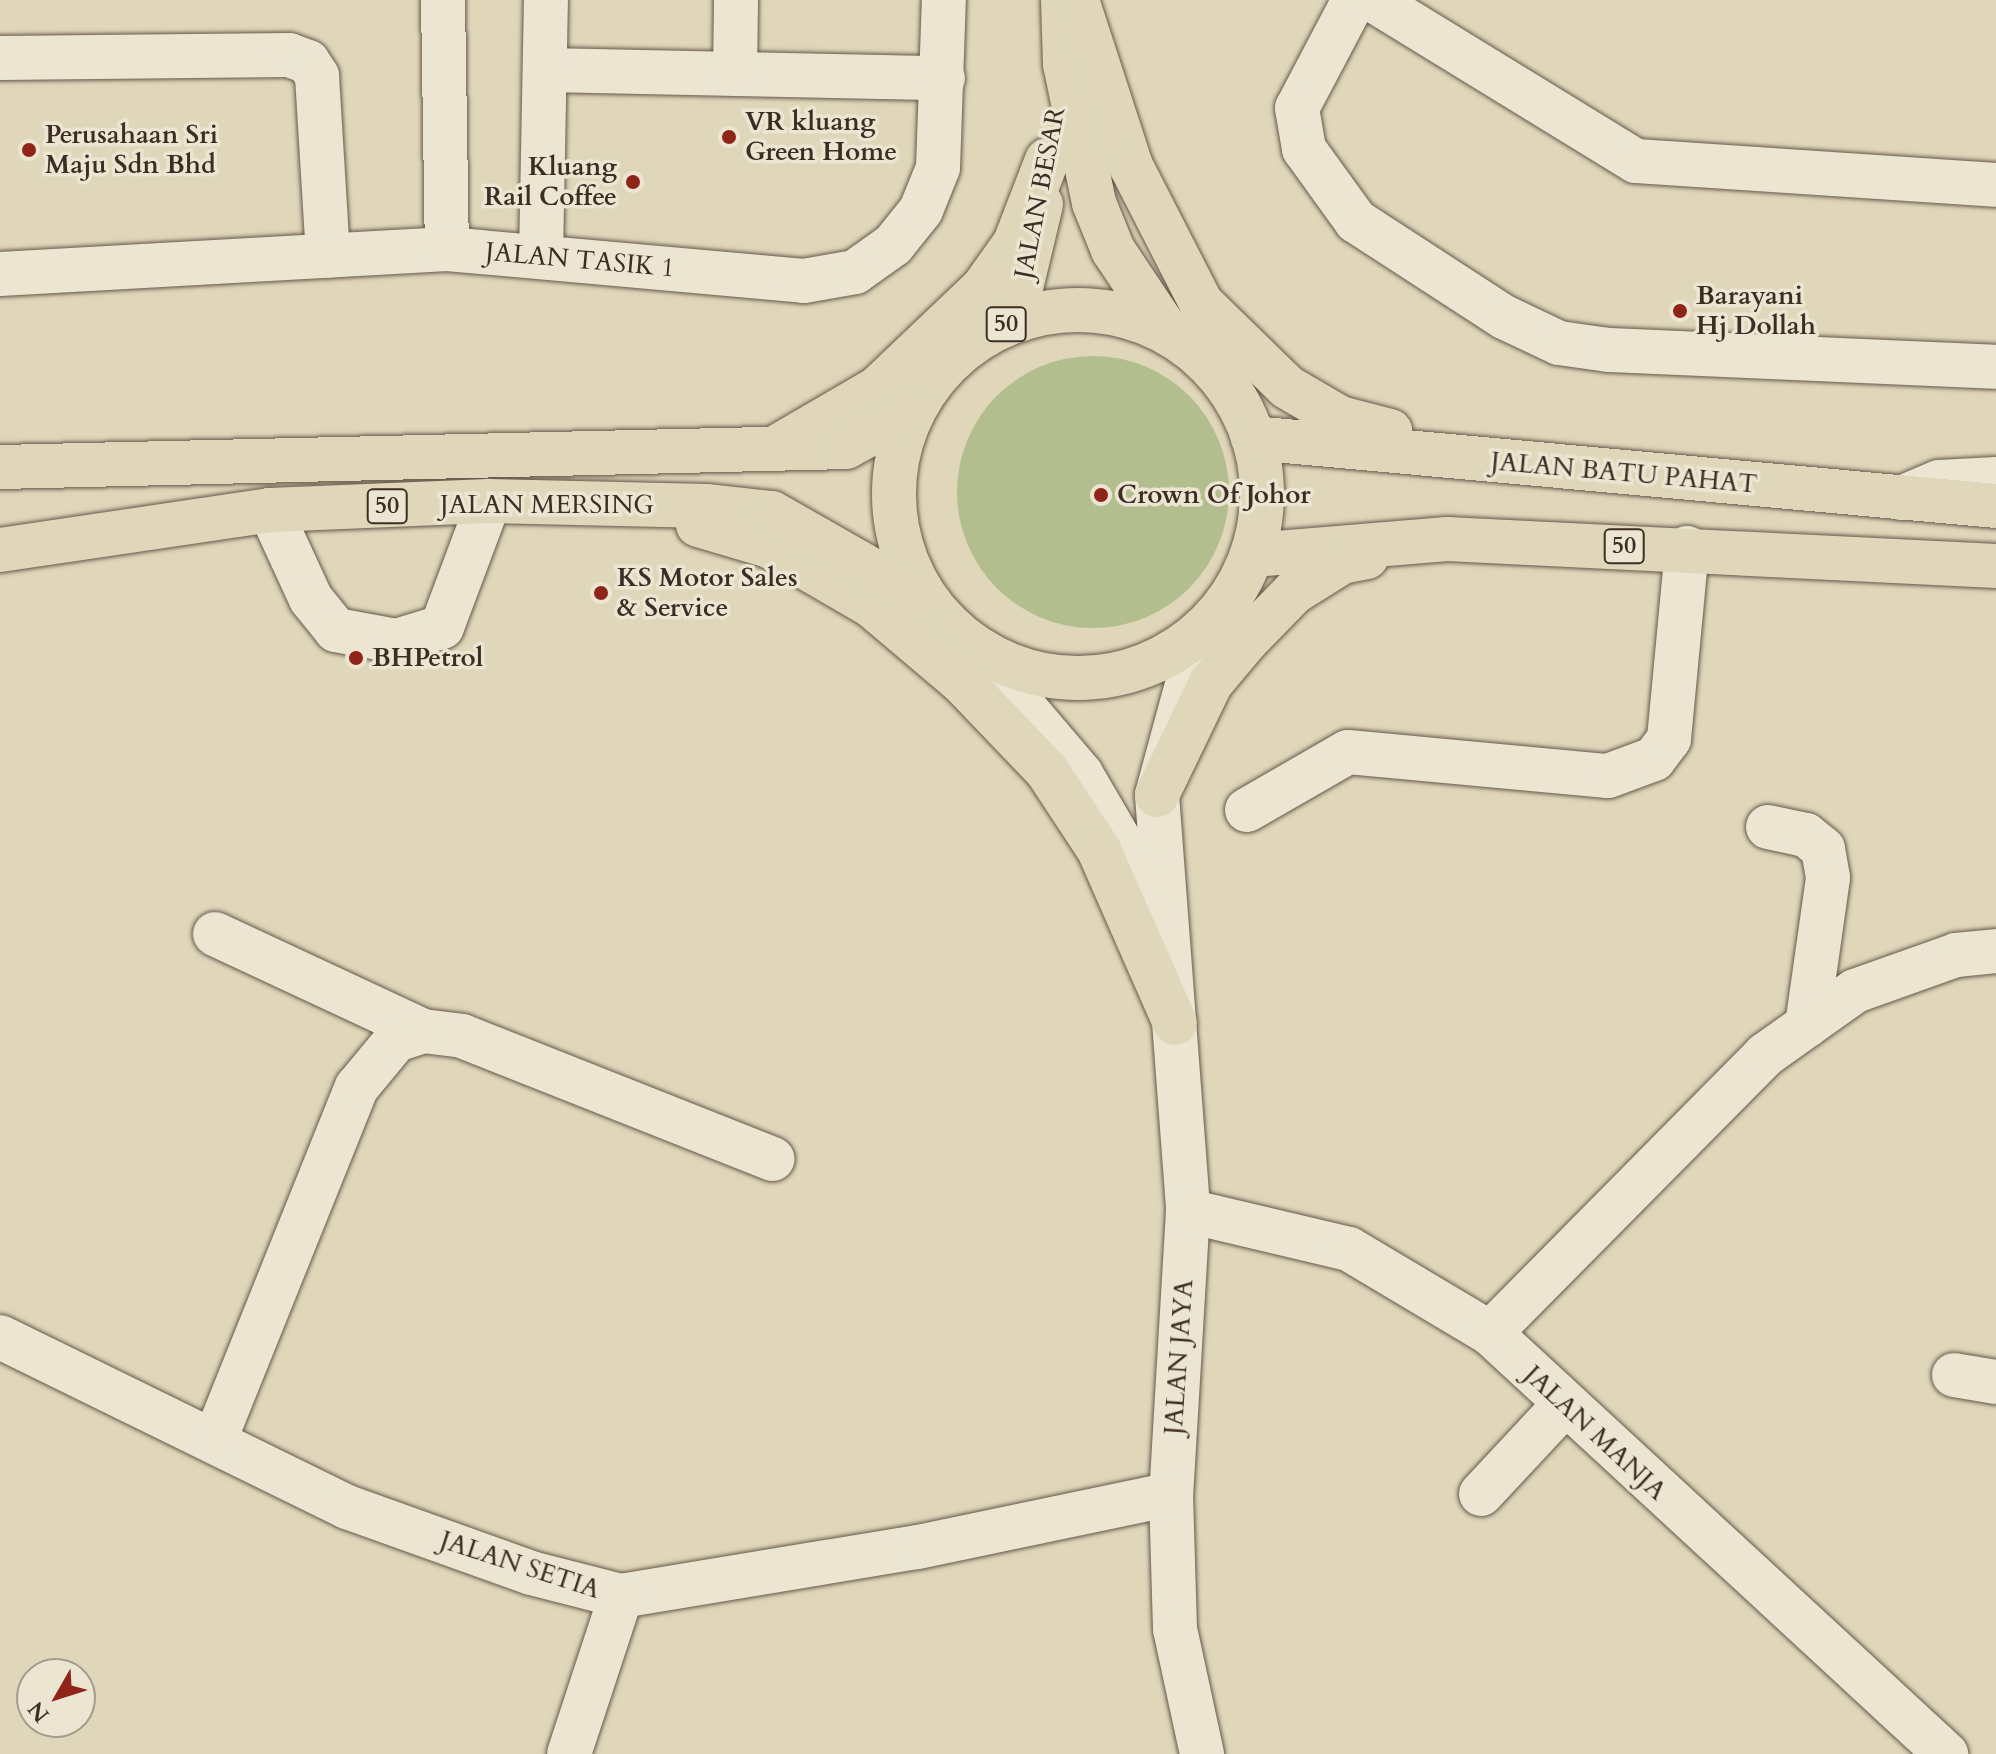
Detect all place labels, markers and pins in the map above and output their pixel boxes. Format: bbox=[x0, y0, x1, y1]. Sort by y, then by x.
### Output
place label: VR kluang Green Home bbox=[745, 106, 897, 168]
place label: Perusahaan Sri Maju Sdn Bhd bbox=[45, 119, 218, 180]
marker: VR kluang Green Home bbox=[720, 128, 738, 146]
marker: Perusahaan Sri Maju Sdn Bhd bbox=[20, 141, 38, 159]
place label: Kluang Rail Coffee bbox=[484, 151, 617, 212]
marker: Kluang Rail Coffee bbox=[624, 173, 642, 191]
place label: Barayani Hj Dollah bbox=[1696, 280, 1816, 342]
marker: Barayani Hj Dollah bbox=[1671, 302, 1689, 320]
place label: Crown Of Johor bbox=[1117, 479, 1311, 511]
marker: Crown Of Johor bbox=[1092, 486, 1110, 504]
place label: KS Motor Sales & Service bbox=[617, 562, 798, 624]
marker: KS Motor Sales & Service bbox=[592, 584, 610, 602]
place label: BHPetrol bbox=[372, 642, 483, 674]
marker: BHPetrol bbox=[347, 649, 365, 667]

